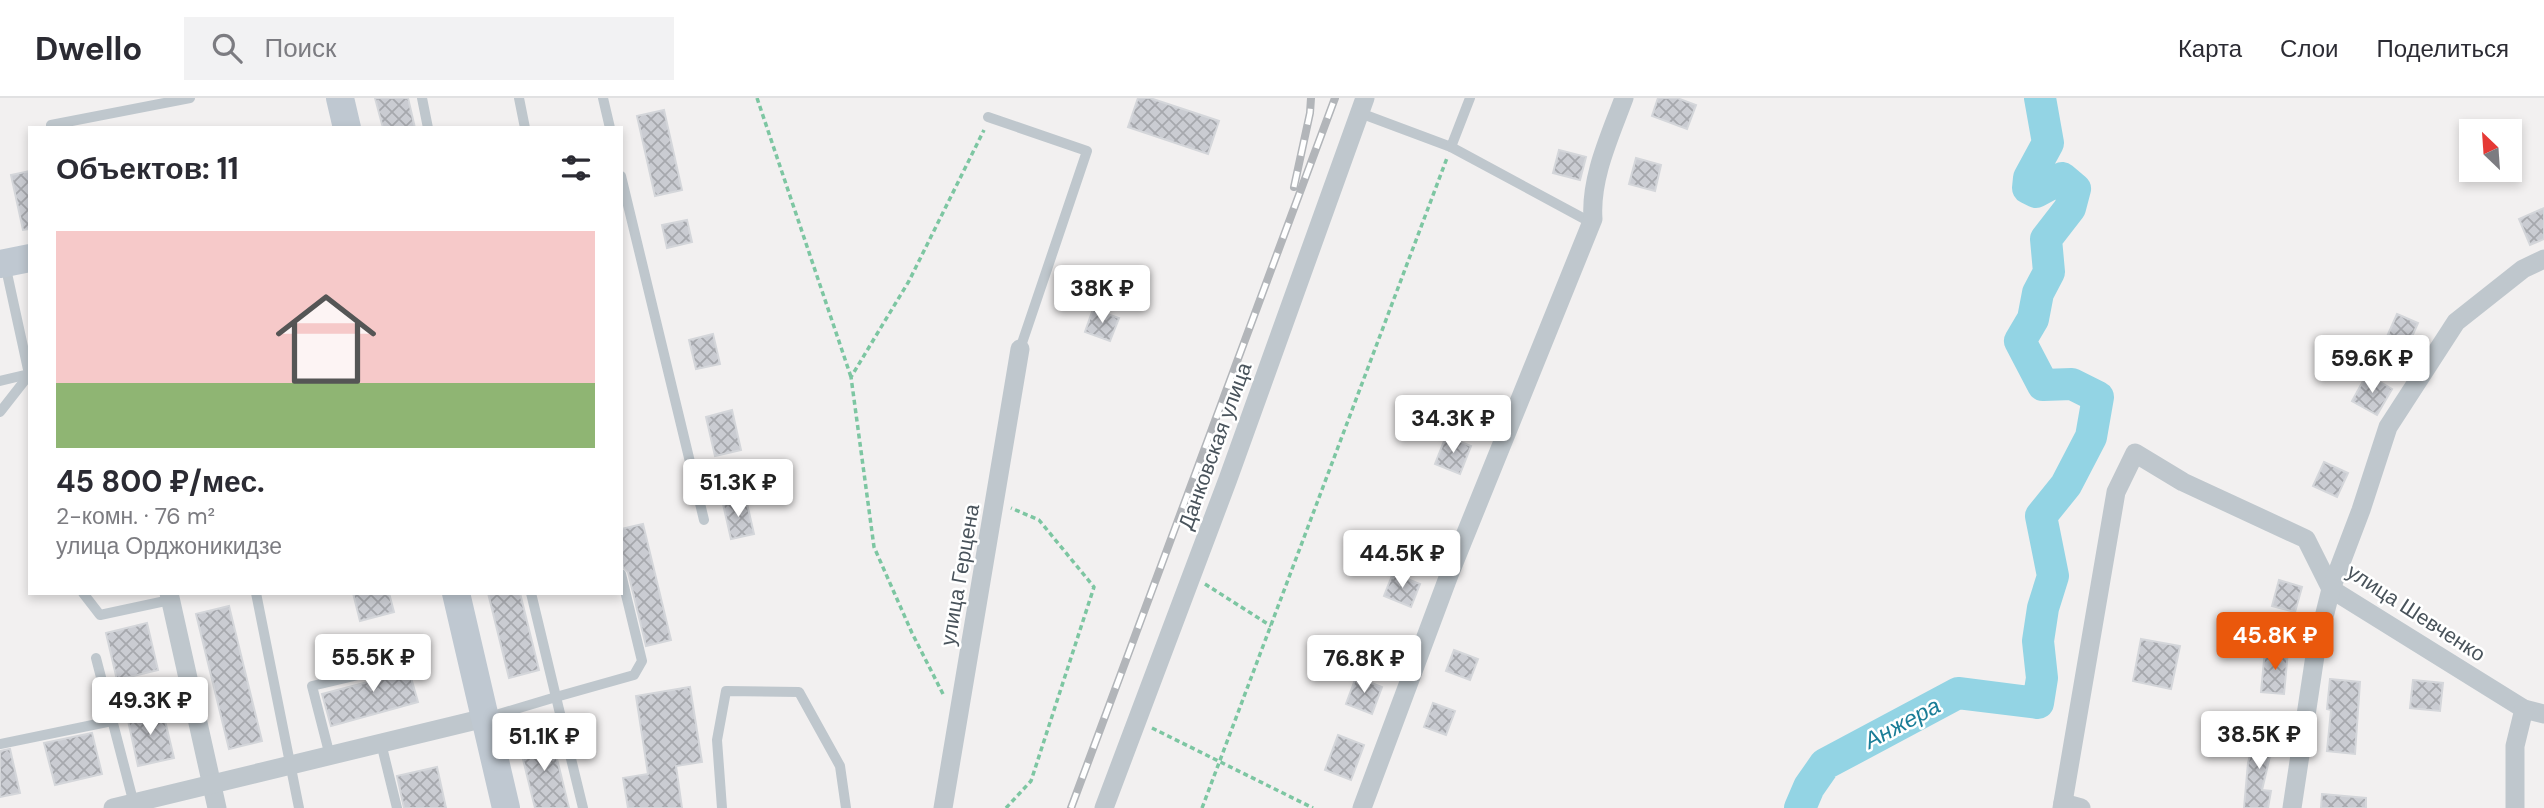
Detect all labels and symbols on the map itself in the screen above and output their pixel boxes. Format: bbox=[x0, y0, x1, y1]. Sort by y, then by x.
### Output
north arrow bbox=[2459, 119, 2522, 182]
pin: 38K ₽ bbox=[1053, 266, 1151, 325]
pin: 59.6K ₽ bbox=[2307, 336, 2437, 395]
street label: Данковская улица bbox=[1172, 358, 1258, 534]
pin: 34.3K ₽ bbox=[1388, 396, 1518, 455]
pin: 51.3K ₽ bbox=[673, 460, 803, 519]
street label: улица Герцена bbox=[934, 502, 986, 648]
pin: 44.5K ₽ bbox=[1337, 531, 1467, 590]
street label: улица Шевченко bbox=[2341, 558, 2491, 668]
pin: 45.8K ₽ bbox=[2210, 612, 2340, 672]
pin: 55.5K ₽ bbox=[308, 634, 438, 694]
pin: 76.8K ₽ bbox=[1299, 636, 1429, 695]
pin: 49.3K ₽ bbox=[85, 678, 215, 737]
water label: Анжера bbox=[1857, 690, 1945, 756]
pin: 38.5K ₽ bbox=[2194, 712, 2324, 771]
pin: 51.1K ₽ bbox=[479, 714, 609, 773]

